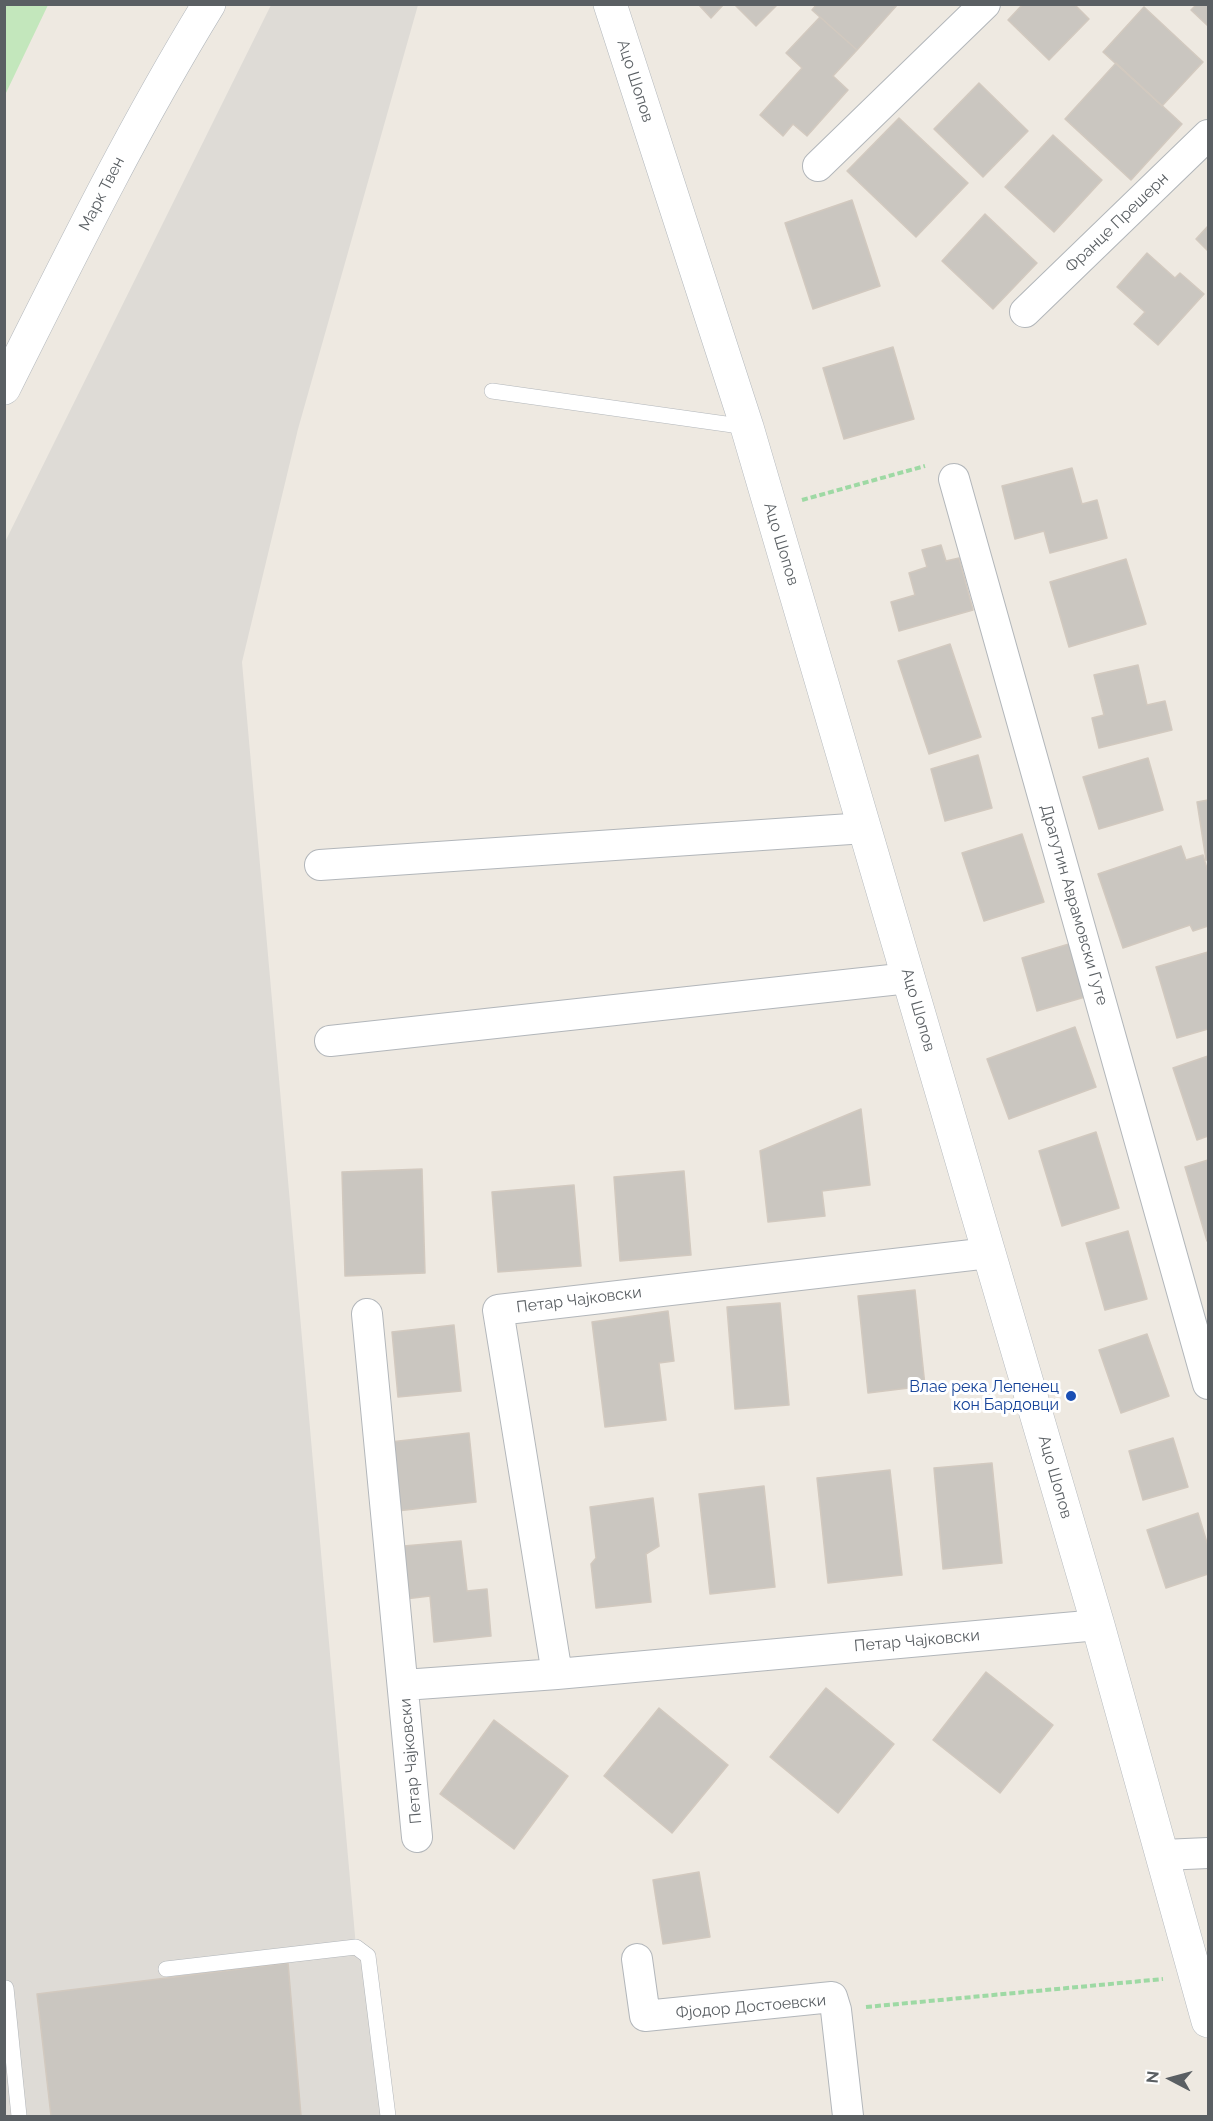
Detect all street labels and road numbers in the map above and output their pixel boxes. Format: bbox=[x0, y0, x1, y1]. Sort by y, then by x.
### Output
street label: Ацо Шопов bbox=[613, 37, 657, 125]
street label: Марк Твен bbox=[75, 154, 129, 234]
street label: Франце Прешерн bbox=[1062, 169, 1172, 277]
street label: Ацо Шопов bbox=[759, 500, 803, 588]
street label: Драгутин Аврамовски Гуте bbox=[1036, 802, 1112, 1008]
street label: Ацо Шопов bbox=[897, 966, 939, 1054]
street label: Петар Чајковски bbox=[515, 1283, 643, 1317]
street label: Ацо Шопов bbox=[1034, 1433, 1076, 1521]
street label: Петар Чајковски bbox=[853, 1626, 981, 1656]
street label: Петар Чајковски bbox=[396, 1697, 426, 1825]
street label: Фјодор Достоевски bbox=[675, 1991, 827, 2023]

